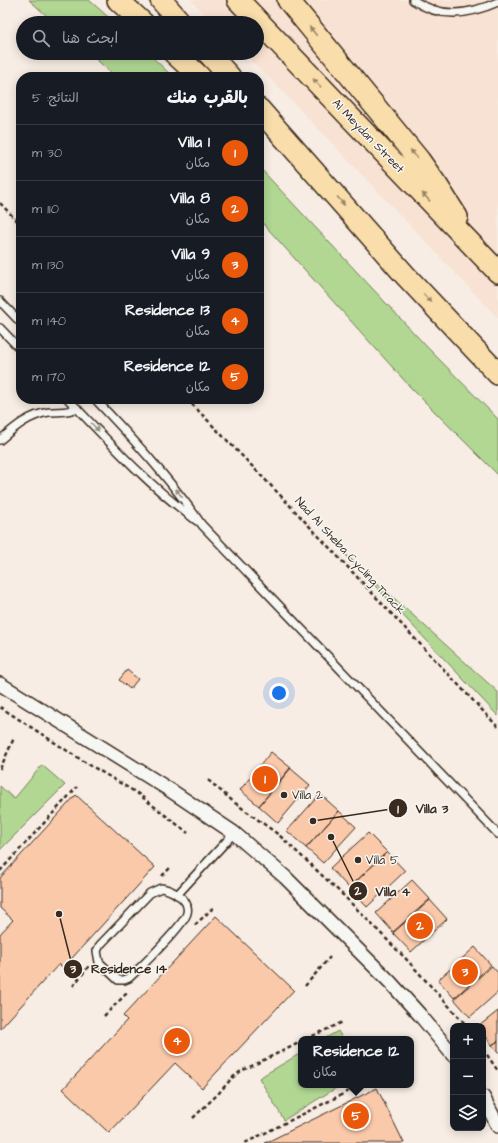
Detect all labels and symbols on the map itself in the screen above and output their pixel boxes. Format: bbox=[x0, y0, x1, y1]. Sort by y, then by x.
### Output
one-way arrow bbox=[309, 26, 318, 37]
one-way arrow bbox=[312, 78, 321, 88]
street label: Al Meydan Street bbox=[327, 95, 408, 178]
one-way arrow bbox=[409, 148, 418, 159]
one-way arrow bbox=[421, 192, 430, 202]
one-way arrow bbox=[336, 196, 346, 206]
one-way arrow bbox=[422, 293, 432, 303]
one-way arrow bbox=[90, 422, 100, 432]
one-way arrow bbox=[176, 488, 184, 498]
street label: Nad Al Sheba Cycling Track bbox=[290, 493, 410, 620]
your location bbox=[269, 683, 289, 703]
pin: 1 bbox=[252, 764, 278, 794]
place label: Villa 2 bbox=[292, 787, 323, 804]
marker: Villa 2 bbox=[279, 790, 289, 800]
callout: Villa 3 bbox=[388, 796, 457, 821]
text: Villa 3 bbox=[415, 800, 449, 818]
text: 1 bbox=[397, 801, 399, 818]
place label: Villa 5 bbox=[366, 852, 399, 869]
marker: Villa 5 bbox=[353, 855, 363, 865]
callout: Villa 4 bbox=[348, 878, 419, 903]
text: 2 bbox=[354, 883, 362, 900]
text: Villa 4 bbox=[375, 883, 411, 901]
pin: 2 bbox=[407, 911, 433, 941]
callout: Residence 14 bbox=[63, 956, 175, 981]
pin: 3 bbox=[452, 957, 478, 987]
text: Residence 14 bbox=[91, 960, 167, 978]
text: 3 bbox=[69, 961, 77, 978]
pin: 4 bbox=[164, 1026, 190, 1056]
pin: 5 bbox=[343, 1101, 369, 1131]

